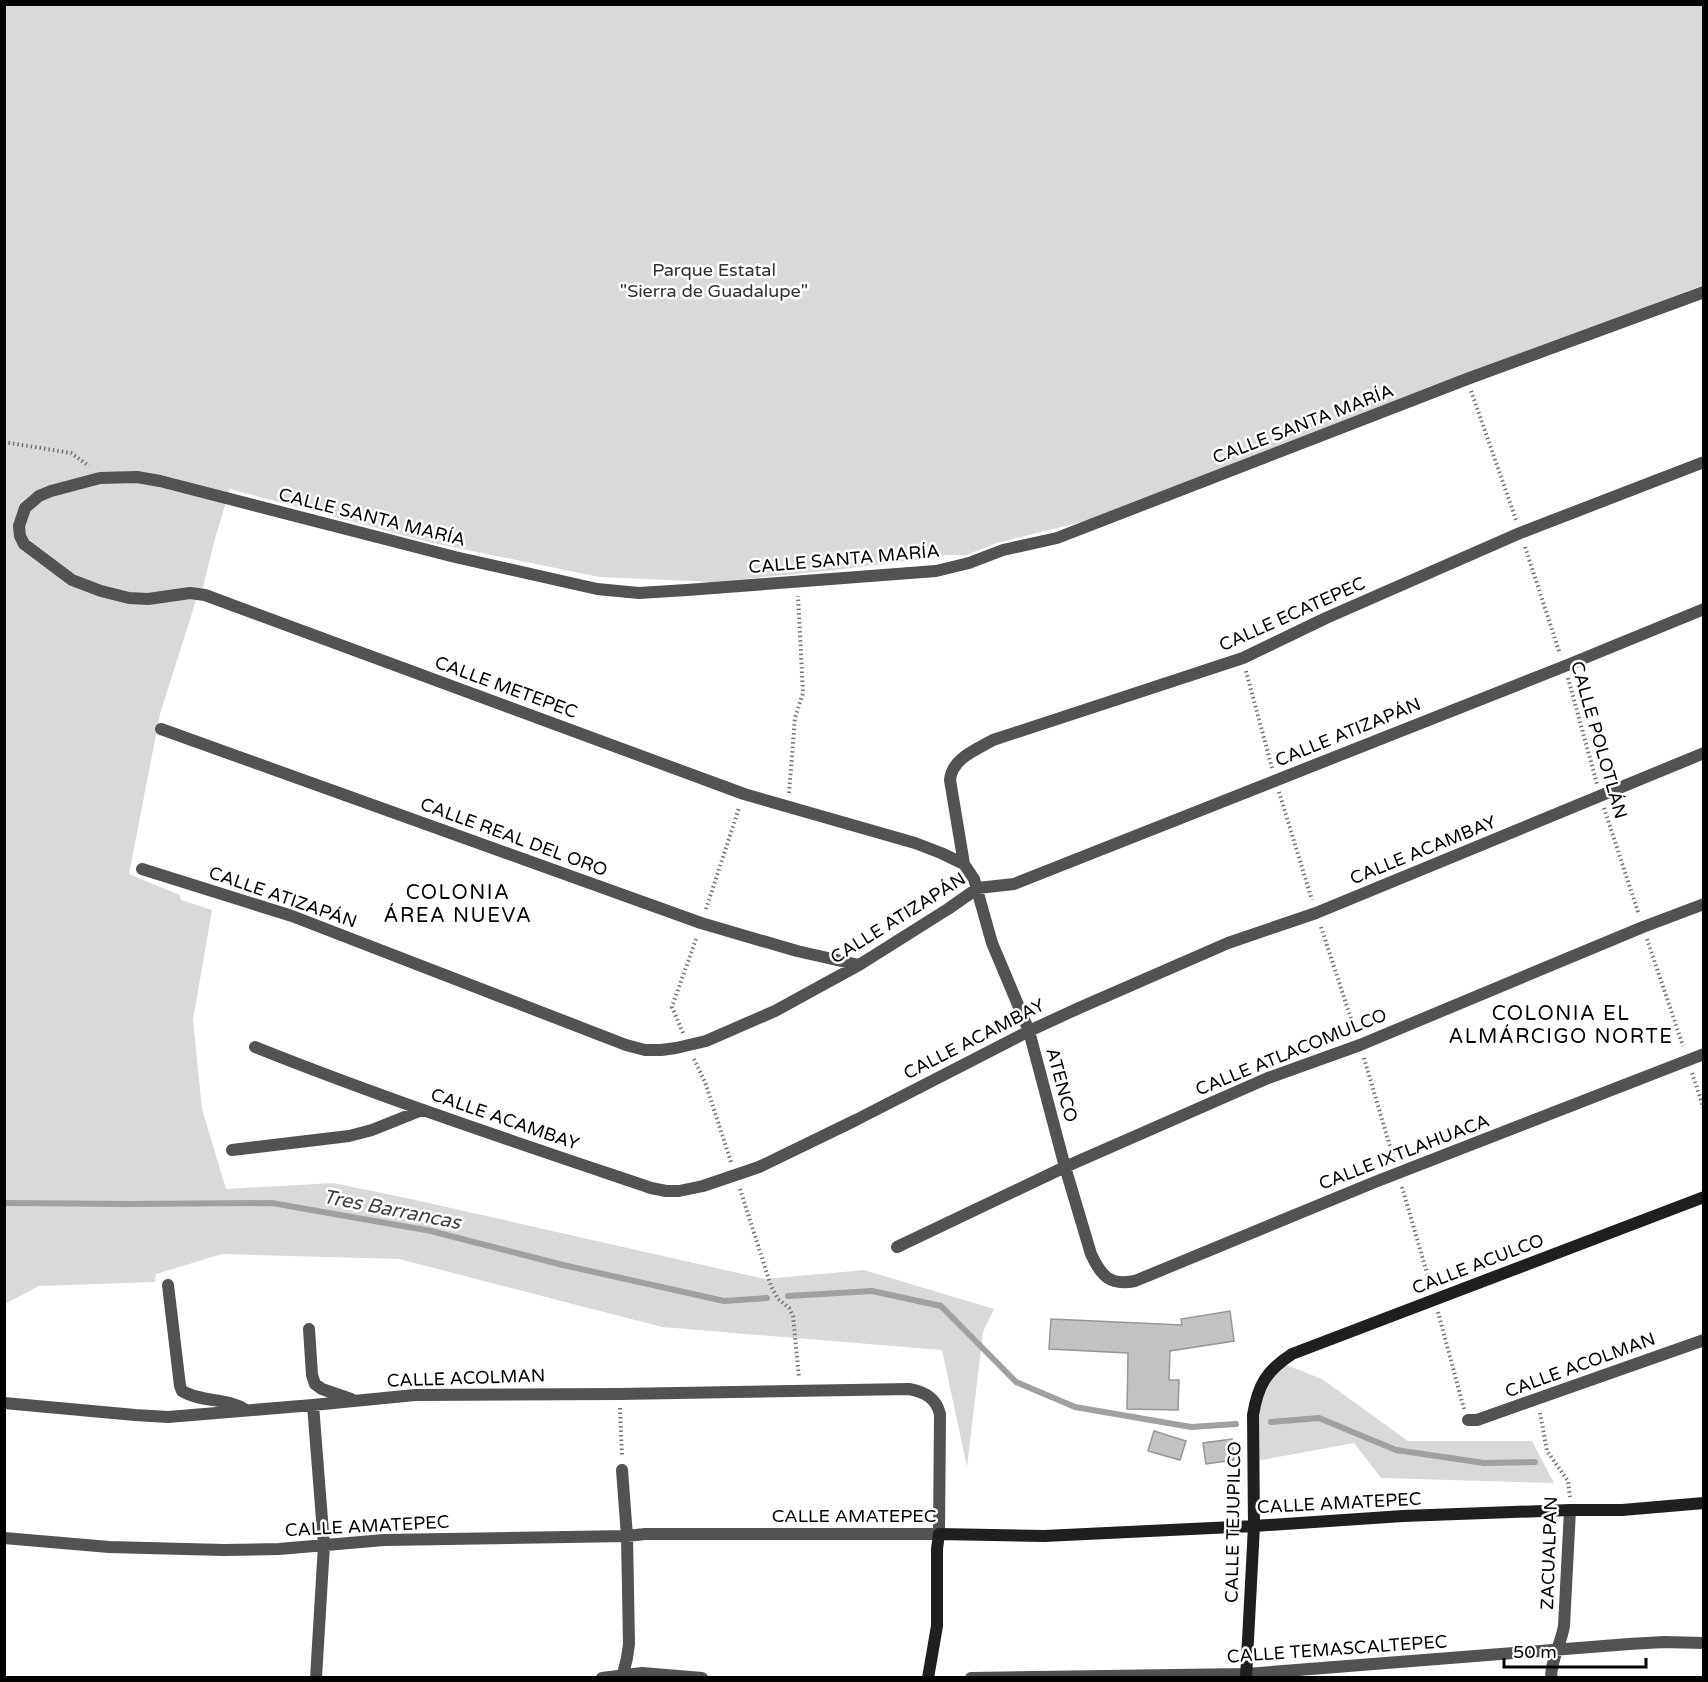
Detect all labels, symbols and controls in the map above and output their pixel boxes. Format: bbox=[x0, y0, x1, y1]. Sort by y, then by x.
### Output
park label: Parque Estatal "Sierra de Guadalupe" bbox=[620, 259, 808, 302]
street label: CALLE SANTA MARÍA bbox=[1209, 379, 1397, 469]
street label: CALLE SANTA MARÍA bbox=[276, 483, 468, 551]
street label: CALLE SANTA MARÍA bbox=[747, 540, 941, 578]
street label: CALLE ECATEPEC bbox=[1216, 572, 1368, 656]
street label: CALLE METEPEC bbox=[432, 651, 580, 723]
street label: CALLE POLOTLÁN bbox=[1566, 659, 1632, 821]
street label: CALLE ATIZAPÁN bbox=[1272, 693, 1424, 771]
street label: CALLE REAL DEL ORO bbox=[417, 793, 611, 881]
street label: CALLE ACAMBAY bbox=[1347, 810, 1500, 889]
street label: CALLE ATIZAPÁN bbox=[206, 861, 360, 933]
street label: CALLE ATIZAPÁN bbox=[826, 868, 970, 968]
district label: COLONIA ÁREA NUEVA bbox=[384, 881, 532, 928]
street label: CALLE ACAMBAY bbox=[900, 994, 1049, 1084]
district label: COLONIA EL ALMÁRCIGO NORTE bbox=[1448, 1002, 1674, 1049]
street label: CALLE ATLACOMULCO bbox=[1192, 1004, 1390, 1100]
street label: ATENCO bbox=[1042, 1045, 1082, 1125]
street label: CALLE ACAMBAY bbox=[428, 1083, 583, 1155]
street label: CALLE IXTLAHUACA bbox=[1316, 1109, 1492, 1195]
water label: Tres Barrancas bbox=[321, 1185, 464, 1235]
street label: CALLE ACULCO bbox=[1409, 1229, 1547, 1299]
street label: CALLE ACOLMAN bbox=[1502, 1328, 1658, 1402]
street label: CALLE ACOLMAN bbox=[386, 1364, 546, 1392]
street label: CALLE TEJUPILCO bbox=[1221, 1441, 1245, 1603]
street label: CALLE AMATEPEC bbox=[1256, 1488, 1422, 1518]
street label: ZACUALPAN bbox=[1536, 1496, 1562, 1610]
street label: CALLE AMATEPEC bbox=[772, 1505, 936, 1527]
street label: CALLE AMATEPEC bbox=[284, 1511, 450, 1541]
street label: CALLE TEMASCALTEPEC bbox=[1226, 1630, 1448, 1668]
scale bar bbox=[1504, 1631, 1646, 1669]
text: 50 m bbox=[1513, 1641, 1557, 1663]

